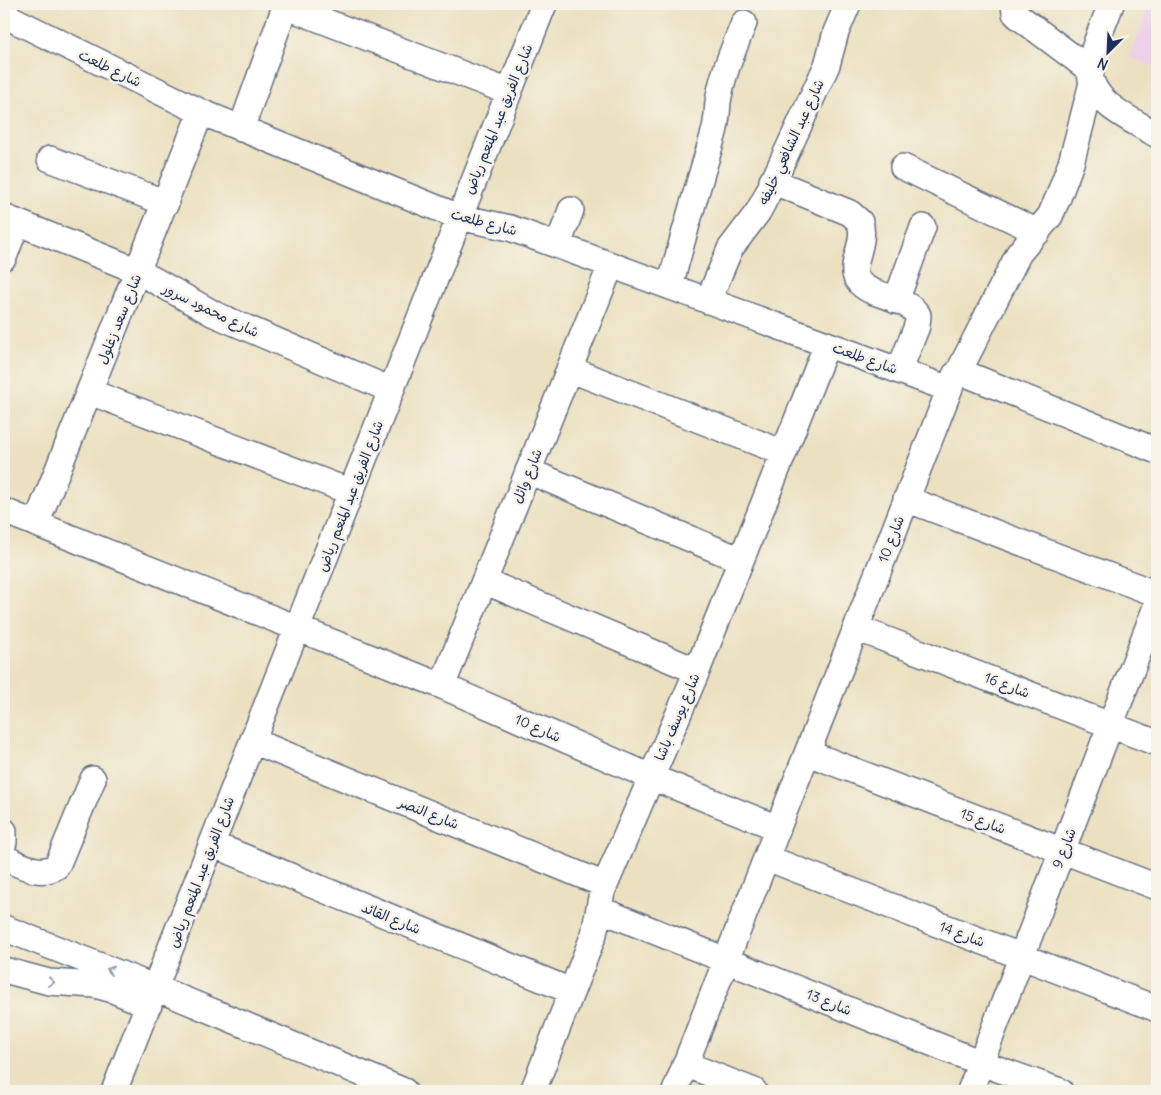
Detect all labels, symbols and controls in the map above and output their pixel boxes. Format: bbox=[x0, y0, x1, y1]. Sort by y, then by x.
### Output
north arrow bbox=[1084, 28, 1134, 78]
street label: شارع الفريق عبد المنعم رياض bbox=[460, 41, 538, 198]
street label: شارع طلعت bbox=[75, 45, 144, 92]
text: N bbox=[1095, 54, 1111, 74]
street label: شارع عبد الشافعي خليفه bbox=[754, 76, 832, 209]
street label: شارع طلعت bbox=[449, 205, 519, 240]
street label: شارع سعد زغلول bbox=[93, 271, 146, 367]
street label: شارع محمود سرور bbox=[159, 278, 262, 342]
street label: شارع طلعت bbox=[830, 338, 900, 379]
street label: شارع الفريق عبد المنعم رياض bbox=[313, 418, 389, 575]
street label: شارع وائل bbox=[508, 446, 547, 506]
street label: شارع 10 bbox=[874, 513, 909, 565]
street label: شارع 16 bbox=[981, 668, 1032, 703]
street label: شارع يوسف باشا bbox=[650, 670, 704, 764]
street label: شارع 10 bbox=[512, 710, 564, 747]
street label: شارع النصر bbox=[395, 793, 461, 834]
street label: شارع الفريق عبد المنعم رياض bbox=[164, 794, 240, 951]
street label: شارع 15 bbox=[957, 804, 1008, 839]
street label: شارع 9 bbox=[1048, 825, 1081, 871]
street label: شارع القائد bbox=[358, 898, 423, 939]
street label: شارع 14 bbox=[936, 917, 987, 952]
one-way arrow bbox=[107, 966, 115, 976]
one-way arrow bbox=[47, 976, 55, 987]
street label: شارع 13 bbox=[803, 985, 854, 1020]

